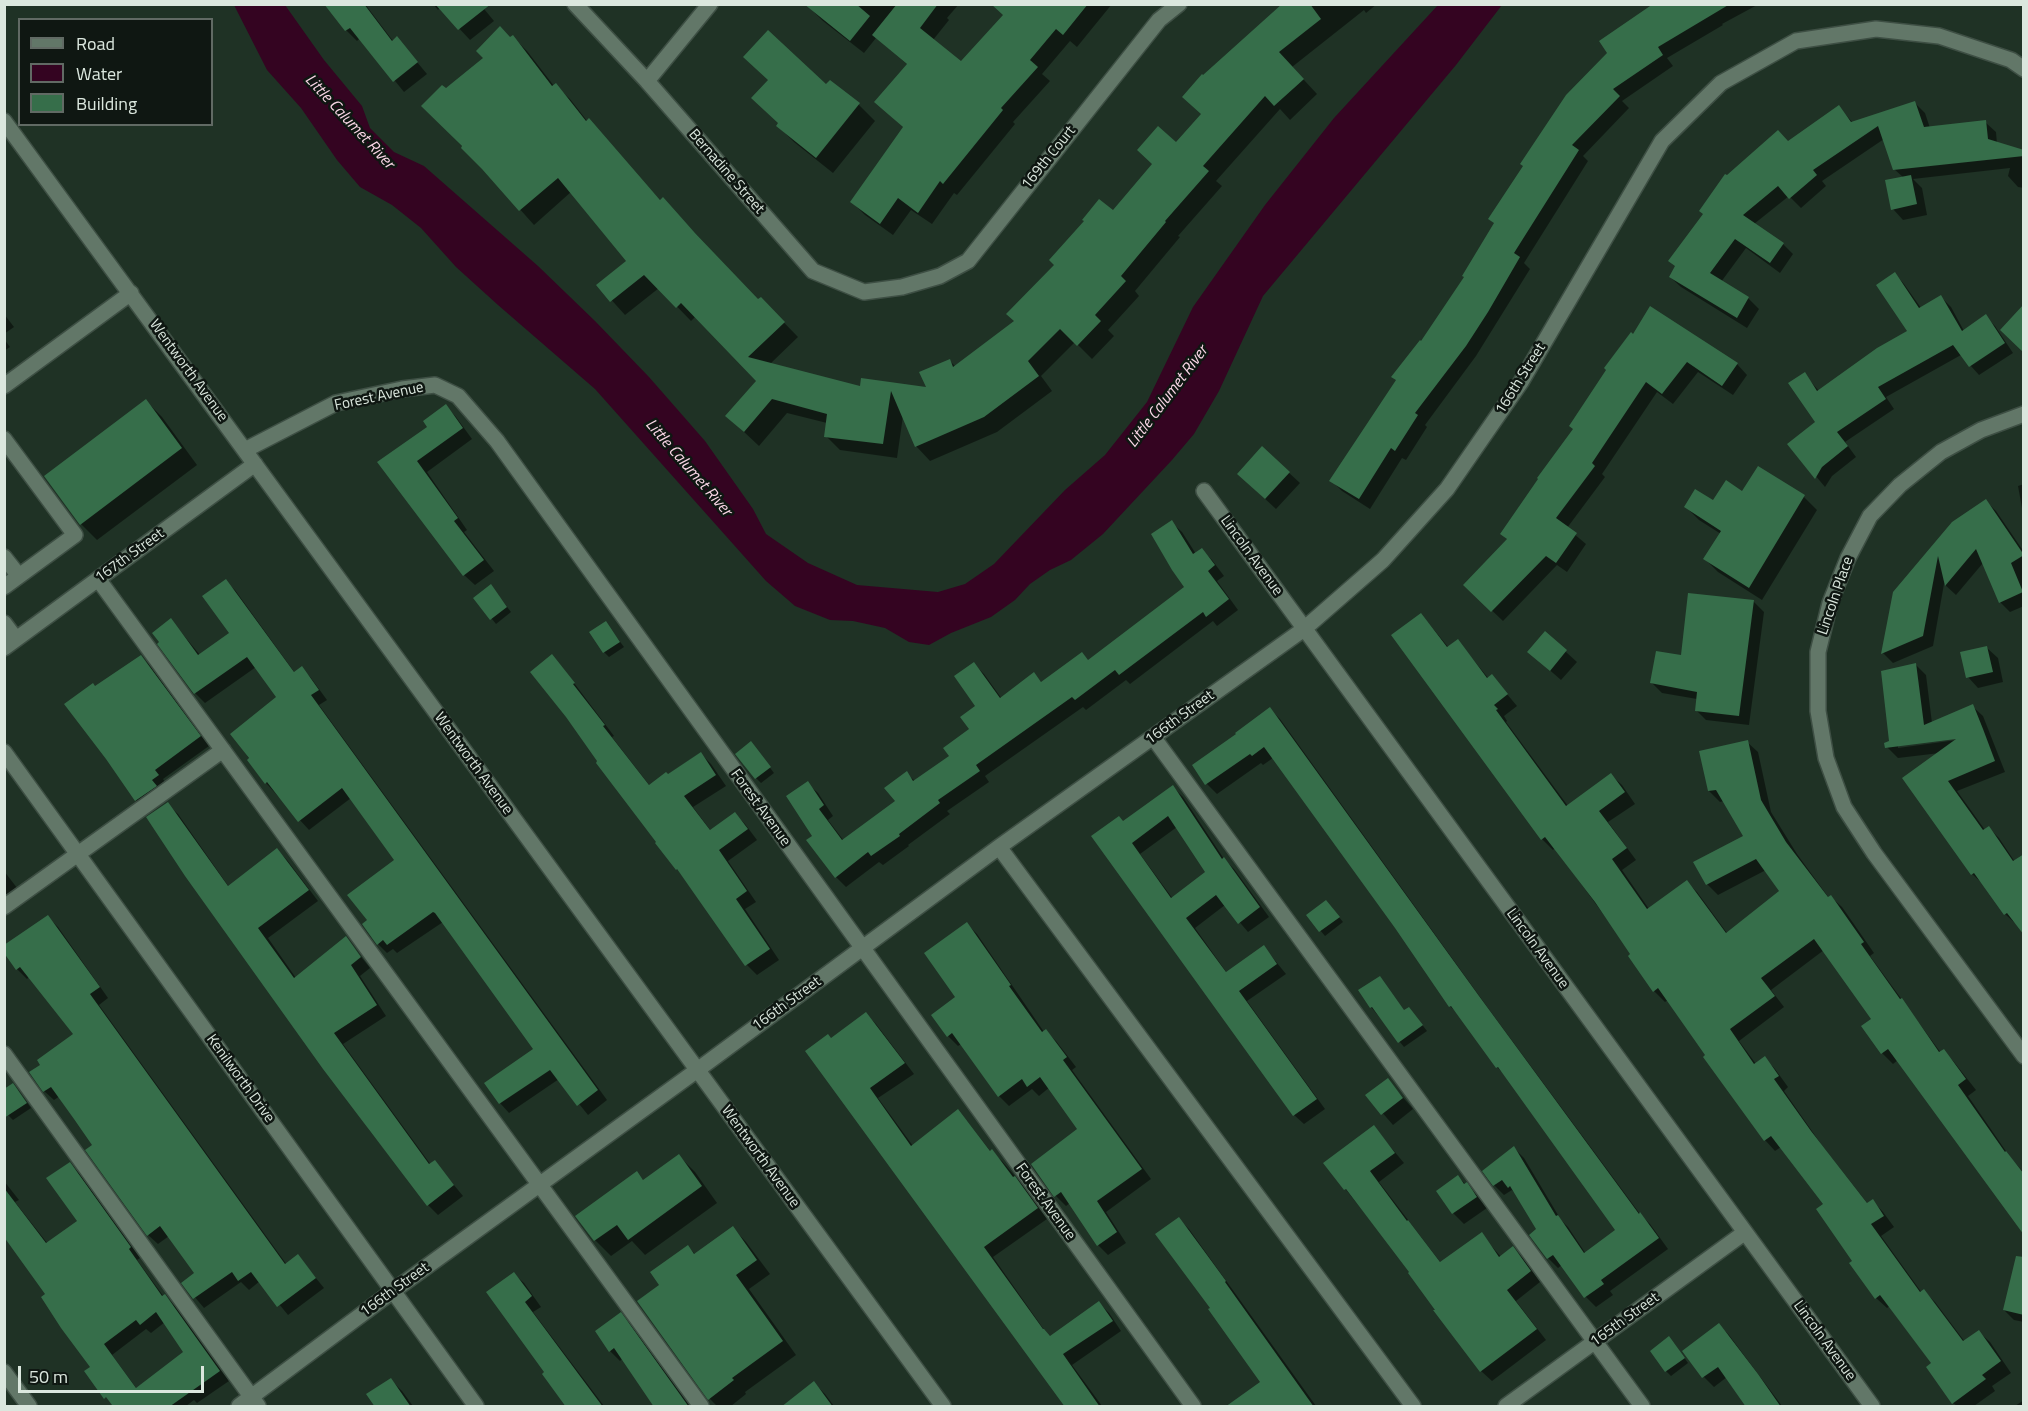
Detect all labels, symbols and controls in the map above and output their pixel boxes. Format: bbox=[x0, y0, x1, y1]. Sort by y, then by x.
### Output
legend bbox=[18, 18, 213, 126]
text: Road bbox=[76, 30, 115, 57]
text: Water bbox=[76, 60, 122, 87]
water label: Little Calumet River bbox=[300, 71, 398, 173]
text: Building bbox=[76, 90, 137, 117]
street label: 169th Court bbox=[1018, 123, 1080, 193]
street label: Bernadine Street bbox=[684, 126, 768, 218]
street label: Wentworth Avenue bbox=[145, 316, 231, 426]
street label: 166th Street bbox=[1492, 340, 1550, 418]
water label: Little Calumet River bbox=[1124, 342, 1212, 452]
street label: Forest Avenue bbox=[333, 379, 425, 415]
water label: Little Calumet River bbox=[641, 416, 735, 520]
street label: Lincoln Avenue bbox=[1216, 512, 1286, 600]
street label: 167th Street bbox=[92, 525, 168, 587]
street label: Lincoln Place bbox=[1814, 554, 1858, 638]
street label: 166th Street bbox=[1142, 687, 1218, 749]
street label: Wentworth Avenue bbox=[430, 709, 516, 819]
street label: Forest Avenue bbox=[726, 766, 794, 850]
street label: Lincoln Avenue bbox=[1502, 905, 1572, 993]
street label: 166th Street bbox=[749, 973, 825, 1035]
street label: Kenilworth Drive bbox=[202, 1031, 278, 1127]
street label: Wentworth Avenue bbox=[717, 1102, 803, 1212]
street label: Forest Avenue bbox=[1011, 1160, 1079, 1244]
street label: 166th Street bbox=[357, 1259, 433, 1321]
street label: 165th Street bbox=[1587, 1289, 1663, 1351]
street label: Lincoln Avenue bbox=[1789, 1297, 1859, 1385]
scale bar bbox=[21, 1354, 207, 1392]
text: 50 m bbox=[29, 1363, 68, 1390]

